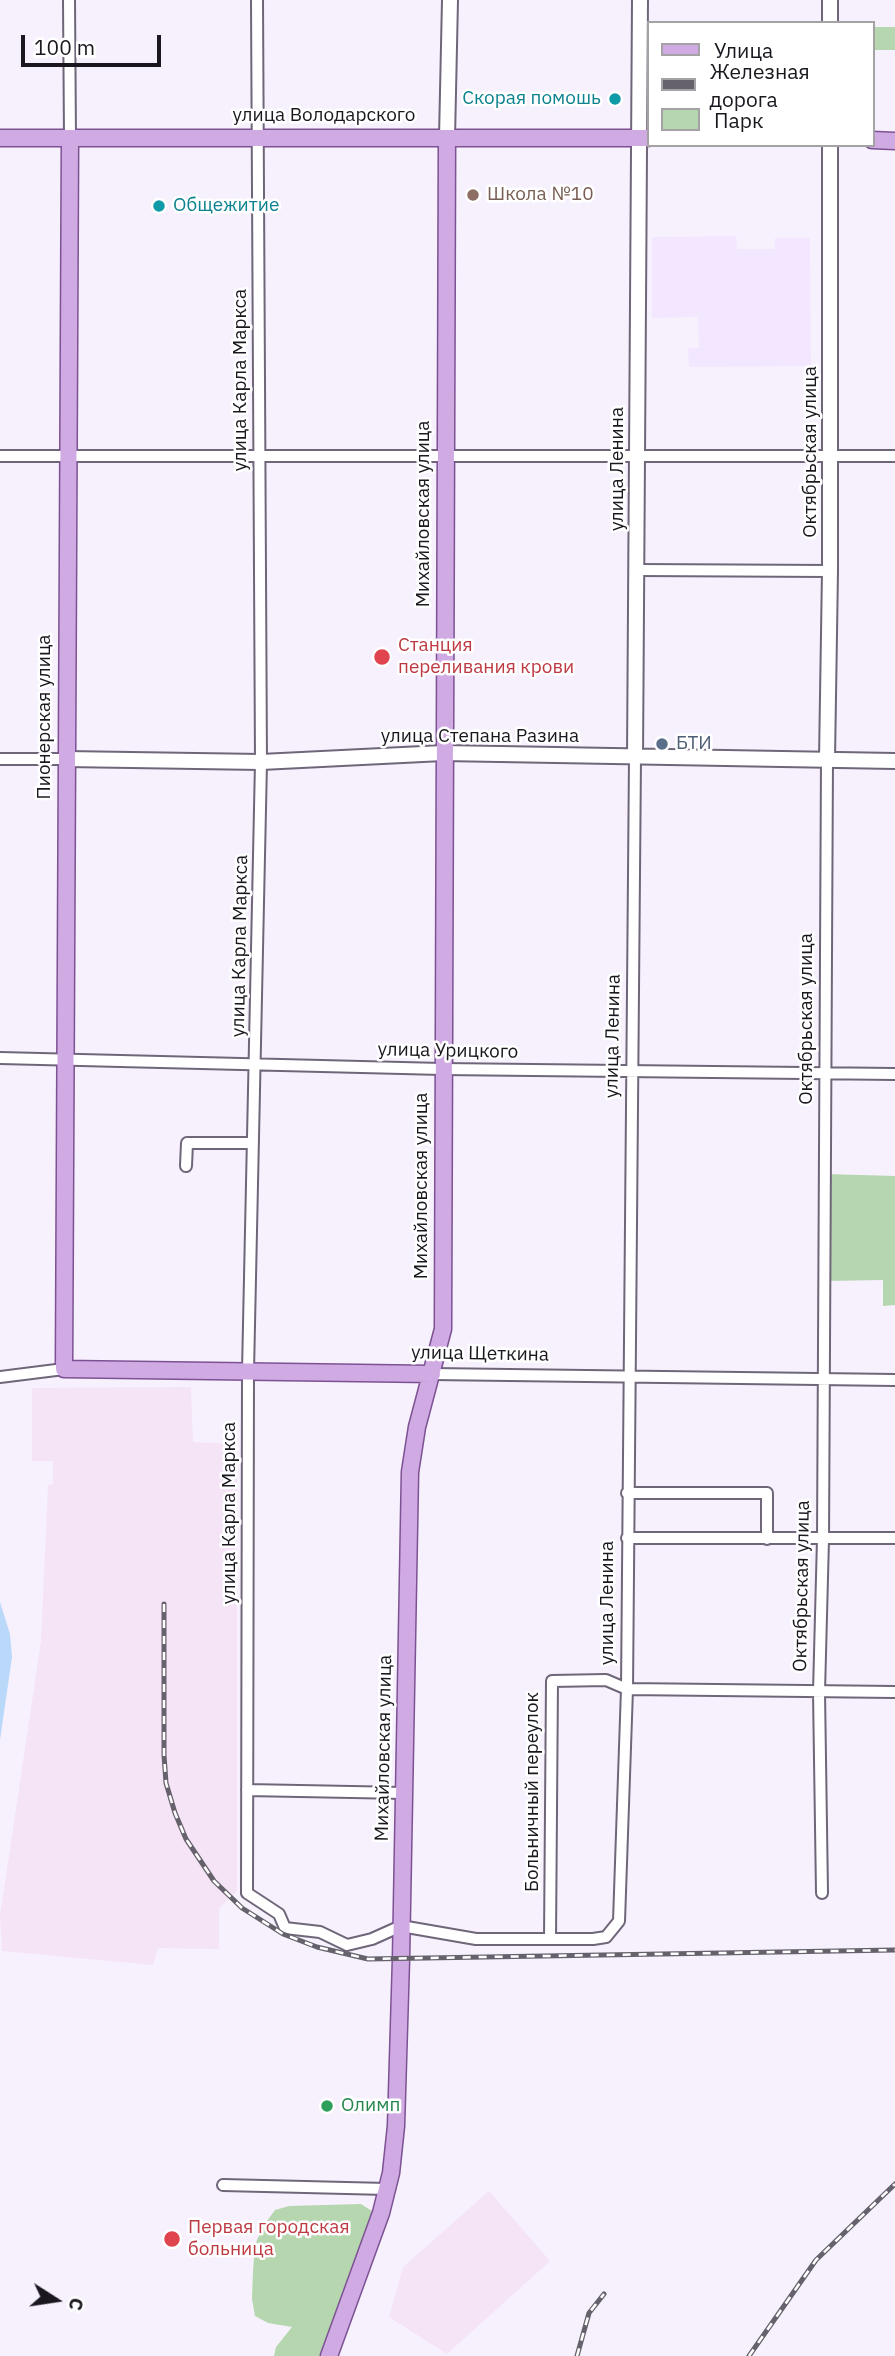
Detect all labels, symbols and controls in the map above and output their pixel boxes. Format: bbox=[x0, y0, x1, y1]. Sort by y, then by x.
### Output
scale bar bbox=[24, 21, 164, 65]
legend bbox=[646, 21, 874, 147]
text: 100 m bbox=[34, 33, 95, 61]
text: Улица bbox=[714, 36, 773, 64]
text: Железная дорога bbox=[710, 57, 810, 113]
place label: Скорая помошь bbox=[462, 88, 601, 110]
marker: Скорая помошь bbox=[607, 91, 623, 107]
street label: улица Володарского bbox=[233, 105, 415, 127]
text: Парк bbox=[714, 106, 764, 134]
place label: Школа №10 bbox=[487, 184, 594, 206]
marker: Школа №10 bbox=[465, 187, 481, 203]
place label: Общежитие bbox=[173, 195, 279, 217]
marker: Общежитие bbox=[151, 198, 167, 214]
street label: улица Карла Маркса bbox=[230, 289, 252, 471]
street label: Октябрьская улица bbox=[800, 366, 822, 538]
street label: улица Ленина bbox=[607, 407, 629, 531]
street label: Михайловская улица bbox=[413, 421, 435, 607]
street label: Пионерская улица bbox=[34, 635, 56, 799]
place label: Станция переливания крови bbox=[398, 635, 574, 679]
marker: Станция переливания крови bbox=[372, 647, 392, 667]
street label: улица Степана Разина bbox=[381, 726, 579, 748]
place label: БТИ bbox=[676, 733, 712, 755]
marker: БТИ bbox=[654, 736, 670, 752]
street label: улица Карла Маркса bbox=[227, 855, 253, 1037]
street label: Октябрьская улица bbox=[796, 933, 818, 1105]
street label: улица Ленина bbox=[601, 974, 625, 1098]
street label: улица Урицкого bbox=[377, 1038, 519, 1064]
street label: Михайловская улица bbox=[411, 1093, 433, 1279]
street label: улица Щеткина bbox=[411, 1341, 549, 1367]
street label: улица Карла Маркса bbox=[219, 1422, 241, 1604]
street label: Октябрьская улица bbox=[789, 1500, 815, 1672]
street label: улица Ленина bbox=[597, 1541, 619, 1665]
street label: Михайловская улица bbox=[371, 1654, 397, 1842]
street label: Больничный переулок bbox=[522, 1692, 544, 1892]
place label: Олимп bbox=[341, 2095, 400, 2117]
marker: Олимп bbox=[319, 2098, 335, 2114]
place label: Первая городская больница bbox=[188, 2217, 350, 2261]
marker: Первая городская больница bbox=[162, 2229, 182, 2249]
north arrow bbox=[21, 2265, 91, 2335]
text: С bbox=[64, 2296, 90, 2313]

